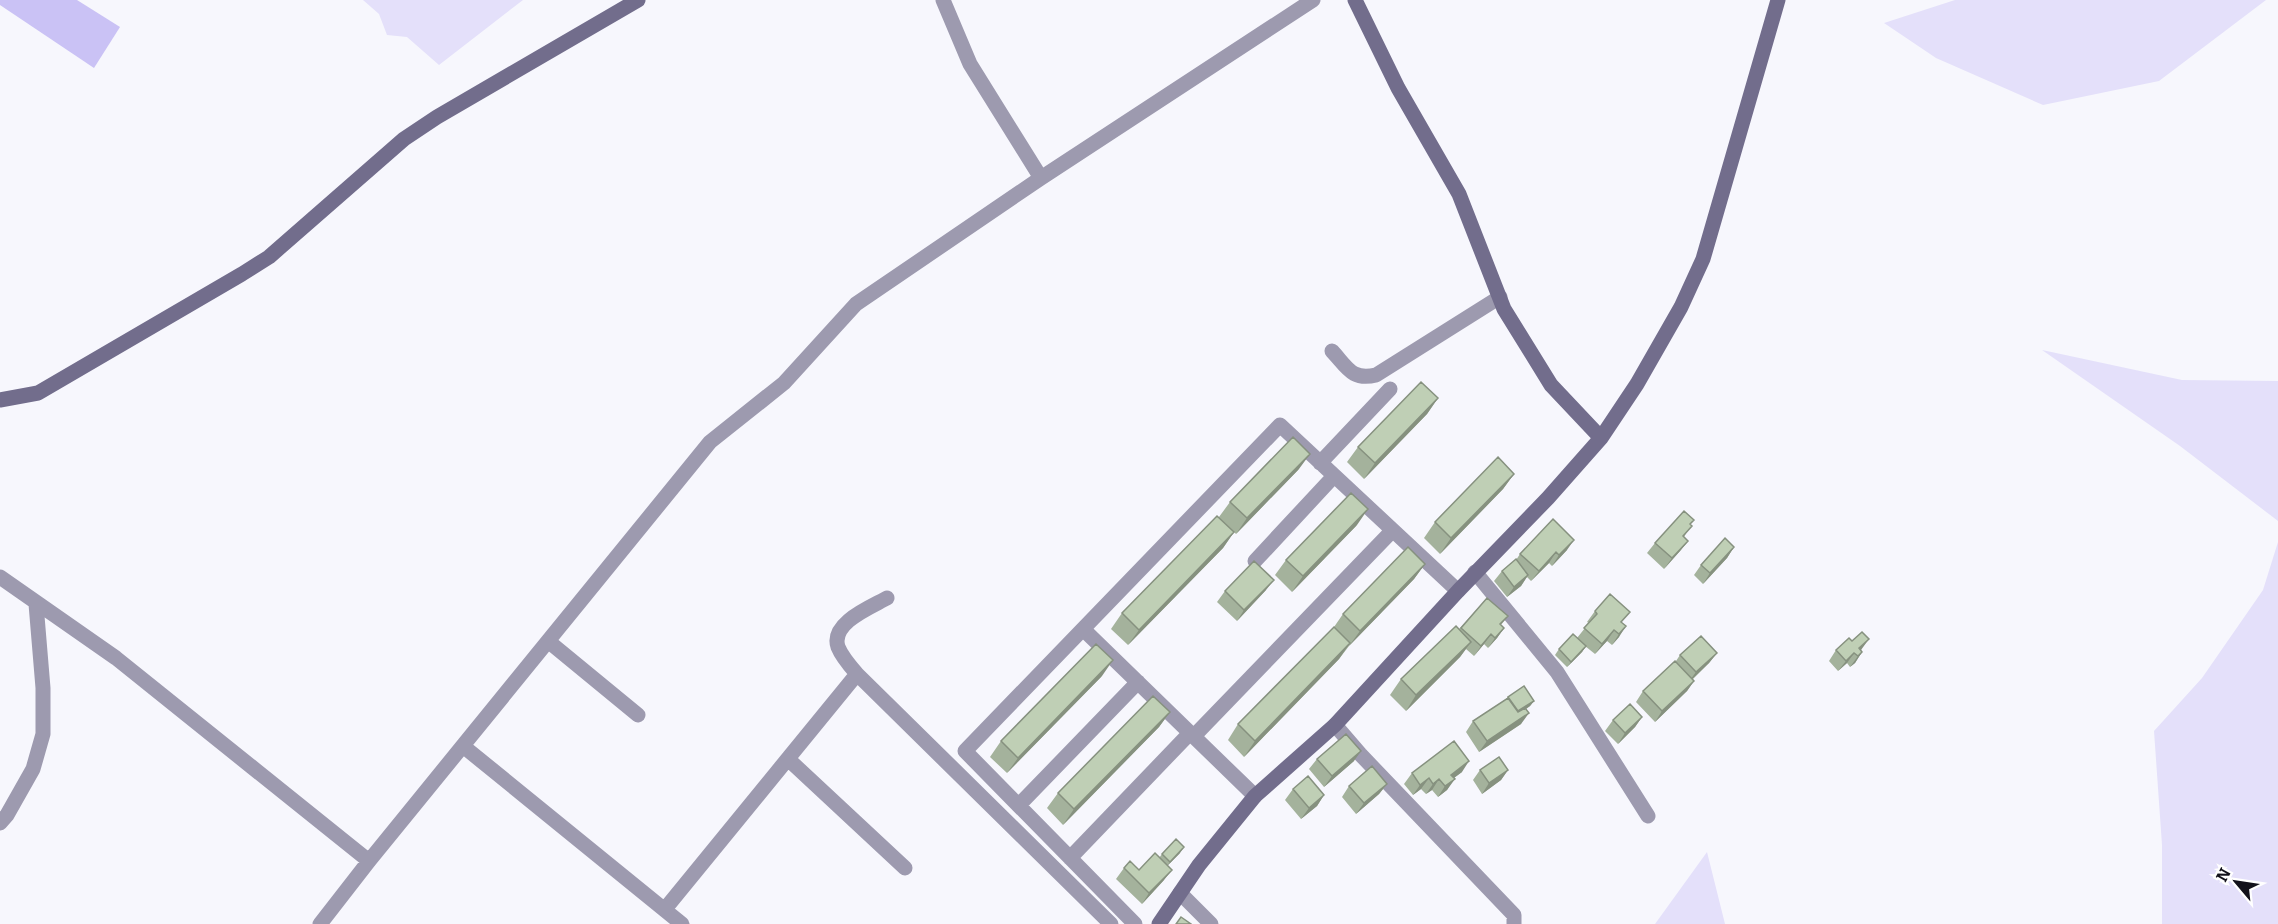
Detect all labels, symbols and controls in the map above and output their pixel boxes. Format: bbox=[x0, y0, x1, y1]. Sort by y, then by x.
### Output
north arrow bbox=[2206, 852, 2266, 912]
text: N bbox=[2212, 865, 2235, 885]

